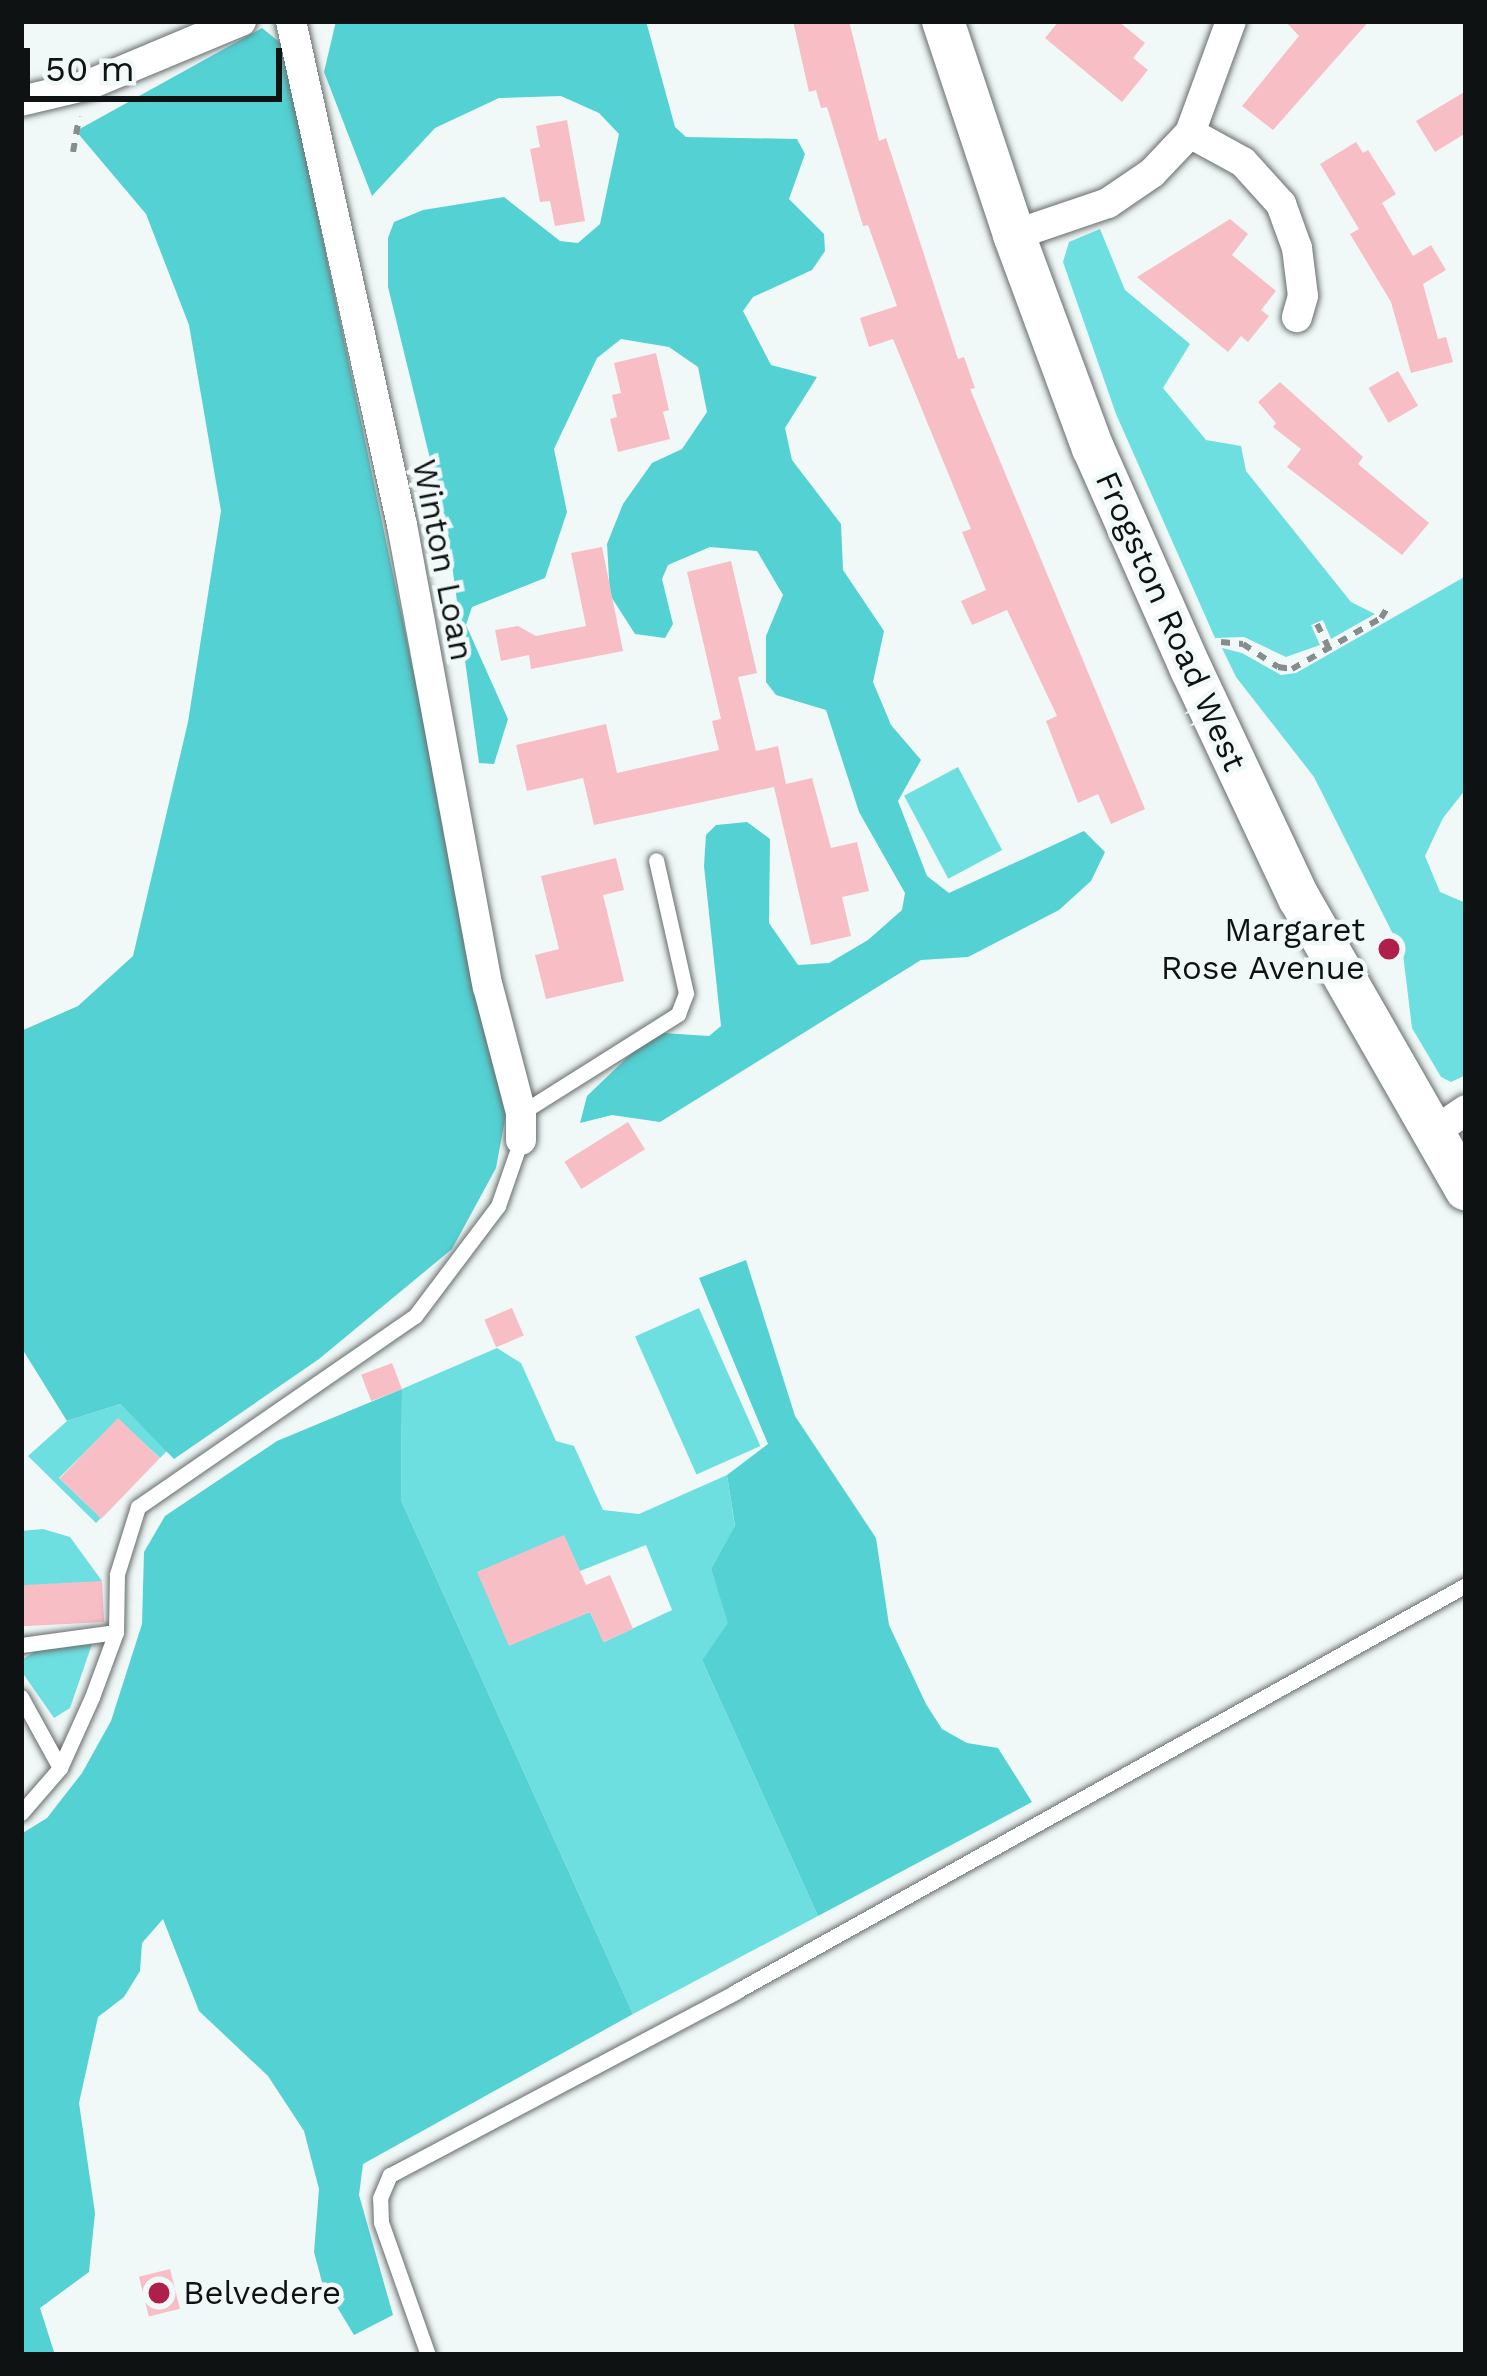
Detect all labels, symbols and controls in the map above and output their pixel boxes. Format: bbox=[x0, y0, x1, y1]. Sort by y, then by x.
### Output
scale bar bbox=[30, 24, 288, 98]
text: 50 m bbox=[45, 48, 135, 90]
street label: Winton Loan bbox=[404, 456, 482, 664]
street label: Frogston Road West bbox=[1087, 465, 1255, 777]
place label: Margaret Rose Avenue bbox=[1159, 910, 1365, 988]
marker: Margaret Rose Avenue bbox=[1376, 936, 1402, 962]
place label: Belvedere bbox=[183, 2273, 341, 2313]
marker: Belvedere bbox=[146, 2280, 172, 2306]

